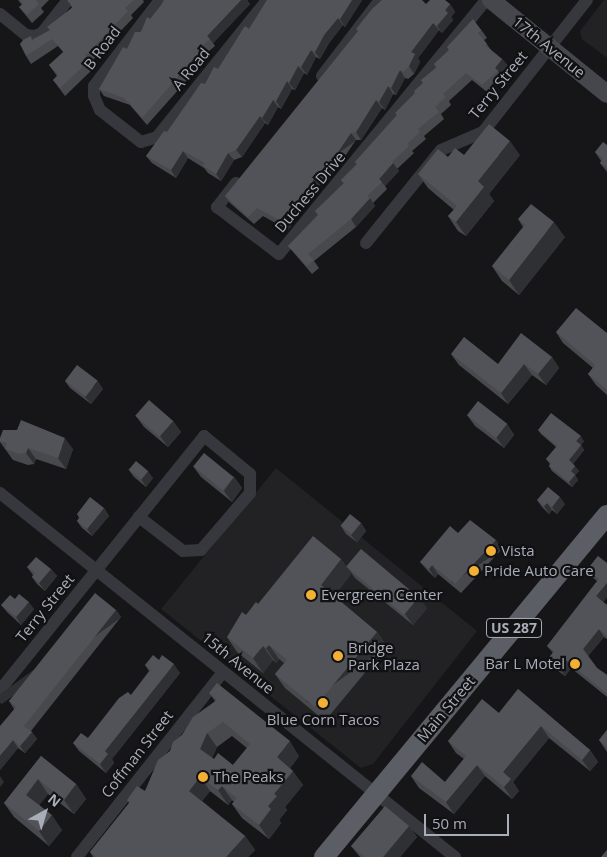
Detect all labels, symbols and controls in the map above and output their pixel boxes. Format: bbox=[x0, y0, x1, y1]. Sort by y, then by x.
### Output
street label: 17th Avenue bbox=[509, 12, 589, 82]
street label: B Road bbox=[80, 23, 124, 73]
street label: A Road bbox=[169, 44, 213, 94]
street label: Terry Street bbox=[465, 47, 531, 123]
street label: Duchess Drive bbox=[271, 148, 349, 236]
place label: Vista bbox=[501, 542, 535, 560]
marker: Vista bbox=[485, 545, 497, 557]
place label: Pride Auto Care bbox=[484, 562, 594, 580]
marker: Pride Auto Care bbox=[468, 565, 480, 577]
street label: Terry Street bbox=[12, 570, 78, 646]
place label: Evergreen Center bbox=[321, 586, 443, 604]
marker: Evergreen Center bbox=[305, 589, 317, 601]
road number: US 287 bbox=[485, 616, 543, 640]
street label: 15th Avenue bbox=[198, 628, 278, 698]
place label: Bridge Park Plaza bbox=[348, 638, 420, 673]
marker: Bridge Park Plaza bbox=[332, 650, 344, 662]
place label: Bar L Motel bbox=[485, 655, 565, 673]
marker: Bar L Motel bbox=[569, 658, 581, 670]
street label: Main Street bbox=[413, 672, 479, 746]
marker: Blue Corn Tacos bbox=[317, 697, 329, 709]
street label: Coffman Street bbox=[97, 707, 177, 801]
place label: Blue Corn Tacos bbox=[267, 711, 379, 729]
place label: The Peaks bbox=[213, 768, 284, 786]
marker: The Peaks bbox=[197, 771, 209, 783]
north arrow bbox=[20, 787, 70, 837]
text: N bbox=[44, 789, 65, 811]
scale bar bbox=[427, 804, 512, 836]
text: 50 m bbox=[432, 813, 467, 833]

